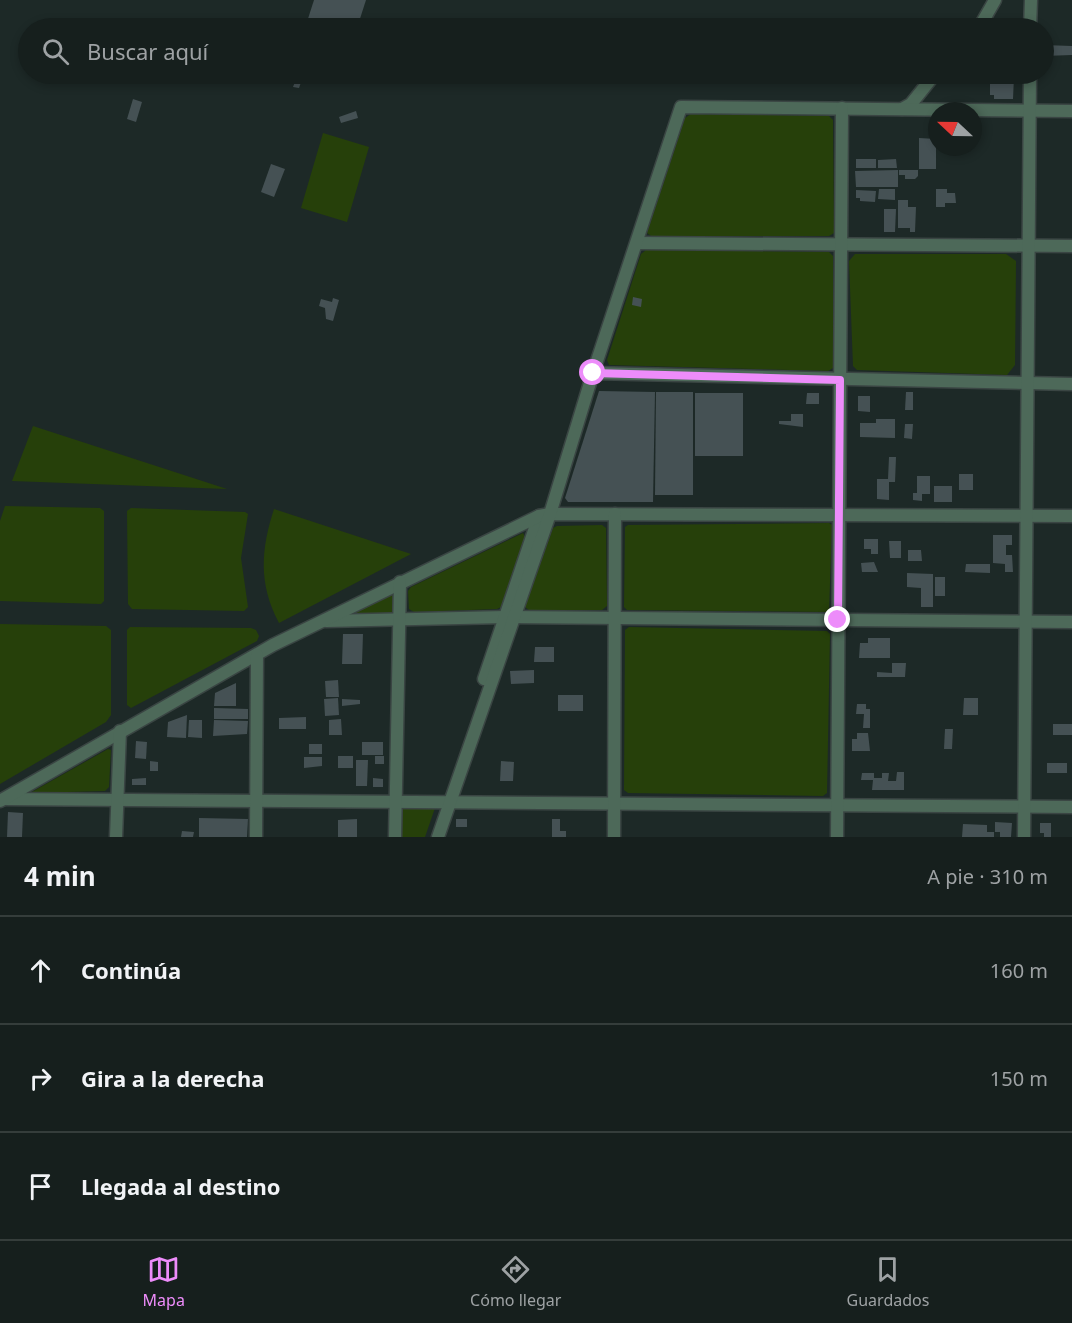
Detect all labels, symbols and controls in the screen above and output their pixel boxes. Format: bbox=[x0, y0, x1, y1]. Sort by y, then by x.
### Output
search box bbox=[18, 18, 1054, 84]
icon: search bbox=[39, 35, 72, 68]
text: Buscar aquí bbox=[87, 36, 208, 66]
north arrow bbox=[928, 102, 982, 156]
route start bbox=[579, 359, 605, 385]
route end bbox=[824, 606, 850, 632]
text: 4 min bbox=[24, 858, 96, 894]
text: A pie · 310 m bbox=[927, 863, 1048, 890]
icon: ahead bbox=[24, 954, 57, 987]
text: Continúa bbox=[81, 955, 181, 985]
text: 160 m bbox=[990, 957, 1048, 984]
icon: right bbox=[24, 1062, 57, 1095]
text: Gira a la derecha bbox=[81, 1063, 265, 1093]
text: 150 m bbox=[990, 1065, 1048, 1092]
icon: arrive bbox=[24, 1170, 57, 1203]
text: Llegada al destino bbox=[81, 1171, 281, 1201]
tab: Mapa bbox=[143, 1253, 185, 1311]
tab: Cómo llegar bbox=[470, 1253, 561, 1311]
tab: Guardados bbox=[847, 1253, 929, 1311]

